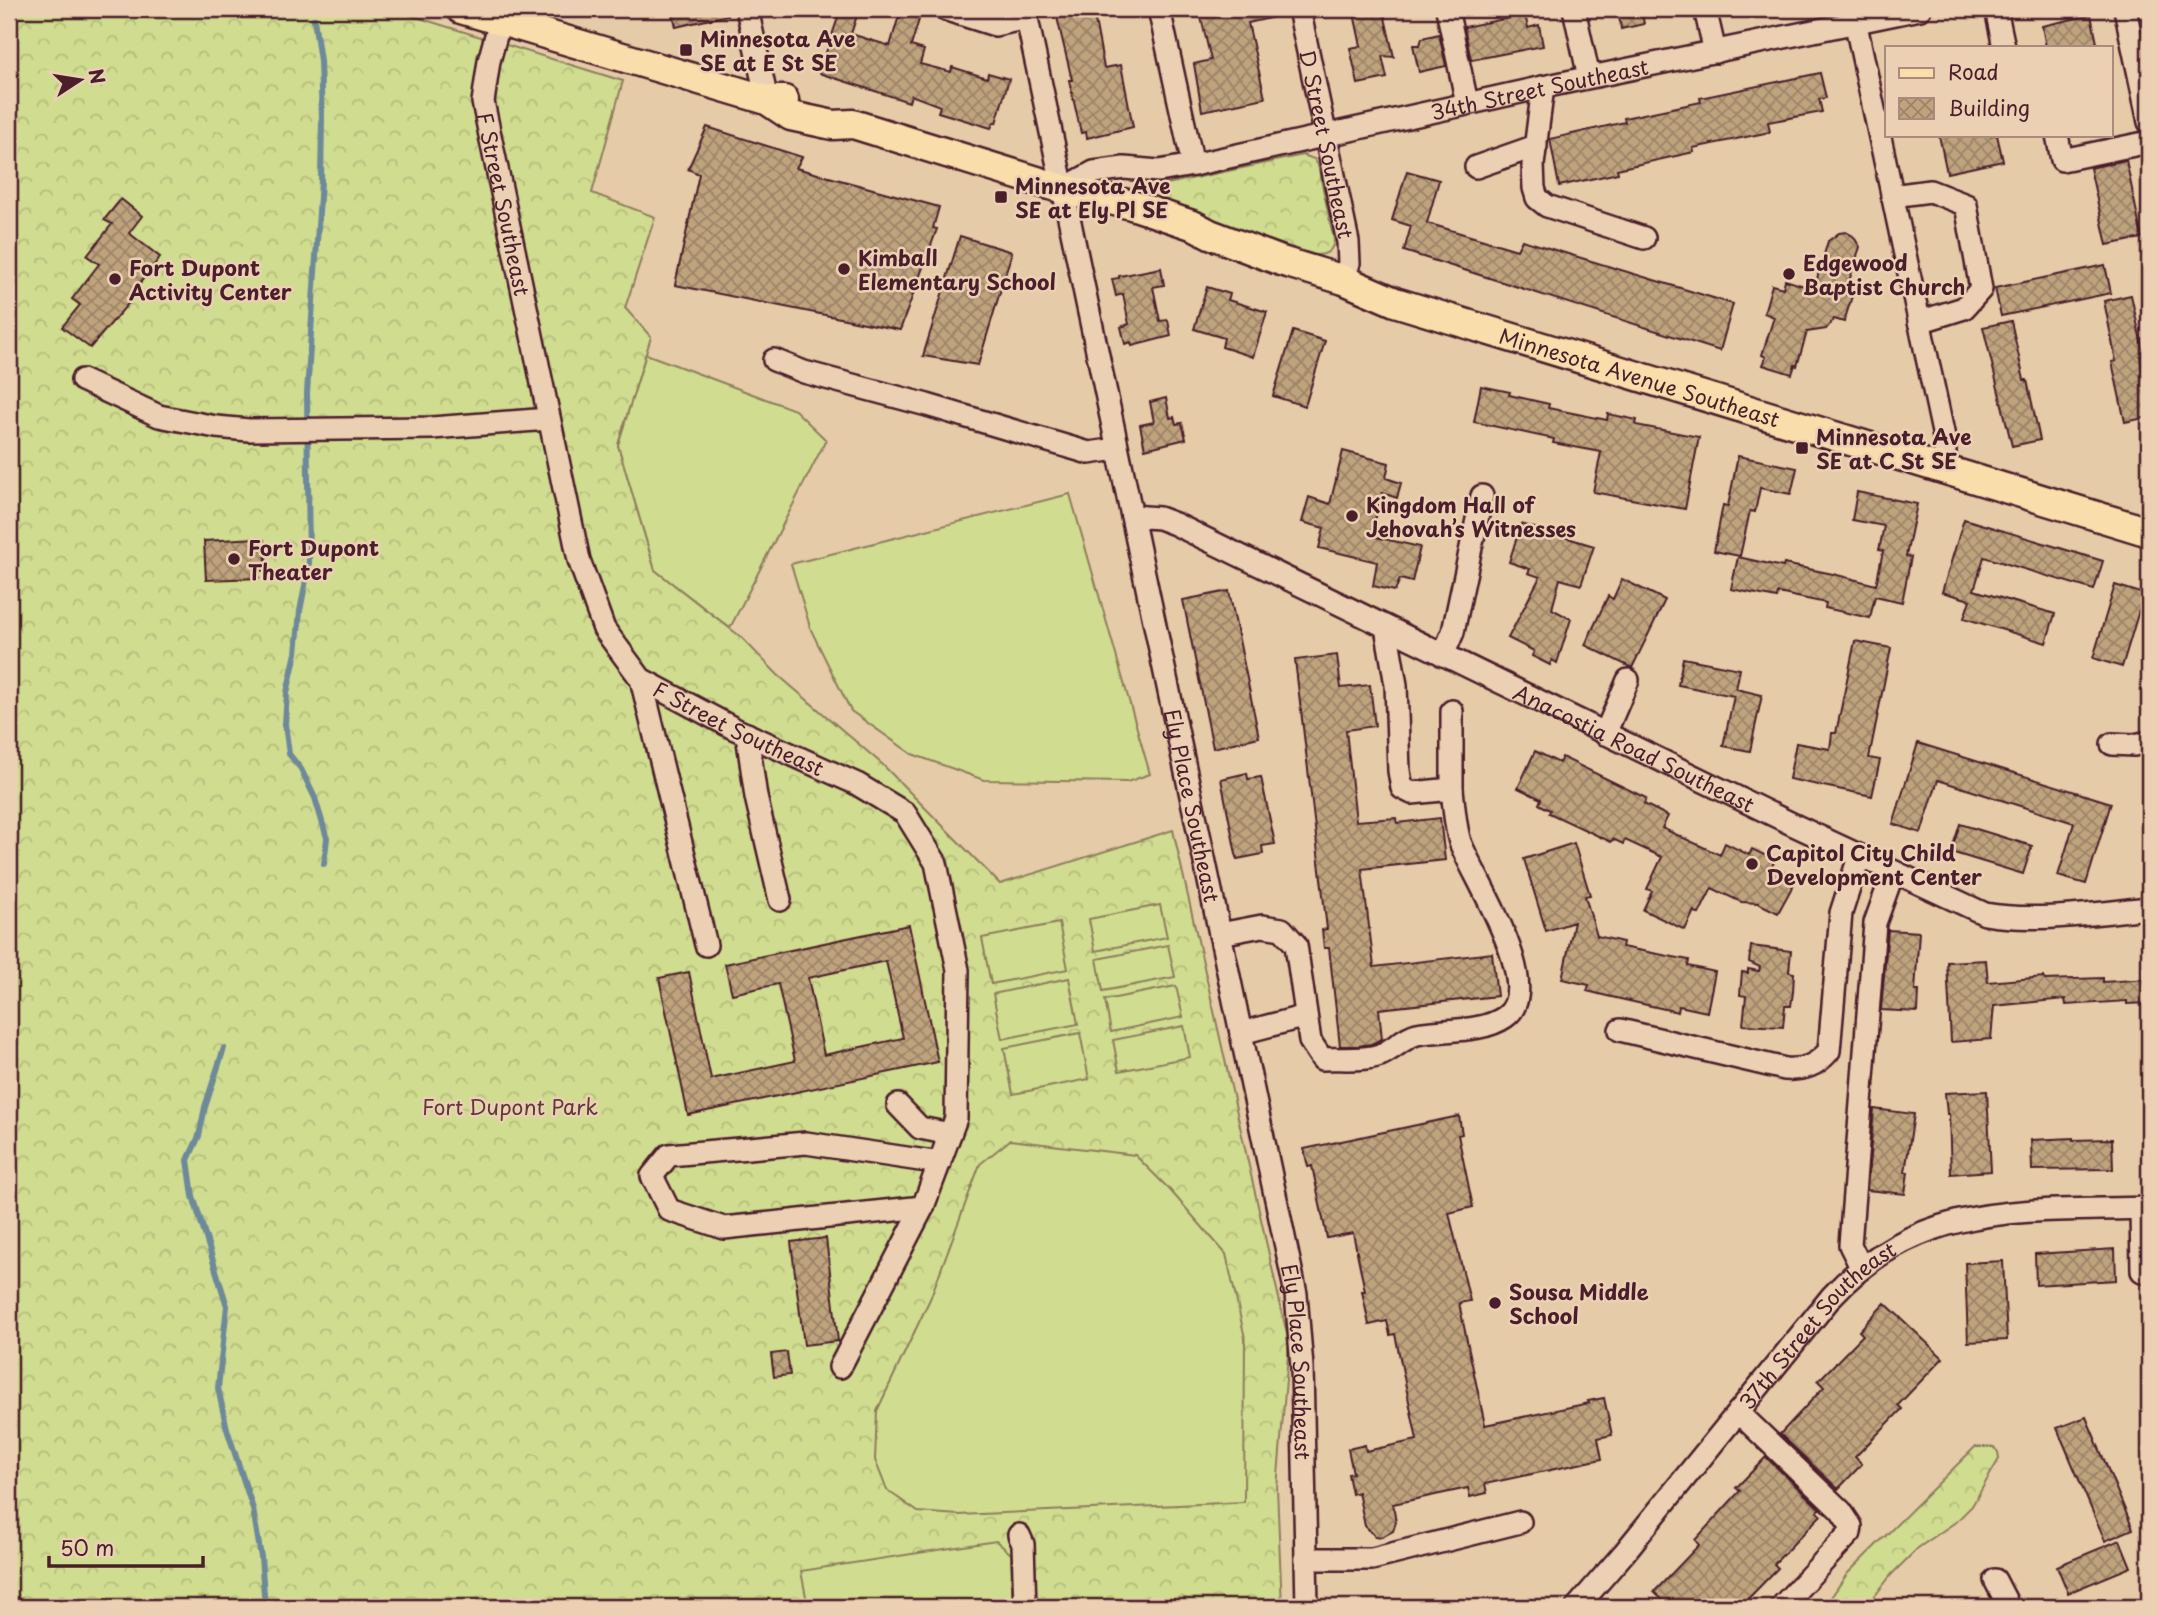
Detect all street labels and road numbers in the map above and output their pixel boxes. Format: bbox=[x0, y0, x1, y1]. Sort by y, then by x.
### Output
street label: D Street Southeast bbox=[1292, 47, 1363, 241]
street label: 34th Street Southeast bbox=[1427, 50, 1651, 128]
street label: F Street Southeast bbox=[470, 109, 539, 299]
street label: Minnesota Avenue Southeast bbox=[1495, 319, 1784, 434]
street label: F Street Southeast bbox=[648, 672, 830, 783]
street label: Anacostia Road Southeast bbox=[1509, 675, 1760, 820]
street label: Ely Place Southeast bbox=[1157, 706, 1229, 905]
street label: 37th Street Southeast bbox=[1731, 1233, 1901, 1416]
street label: Ely Place Southeast bbox=[1274, 1261, 1320, 1460]

